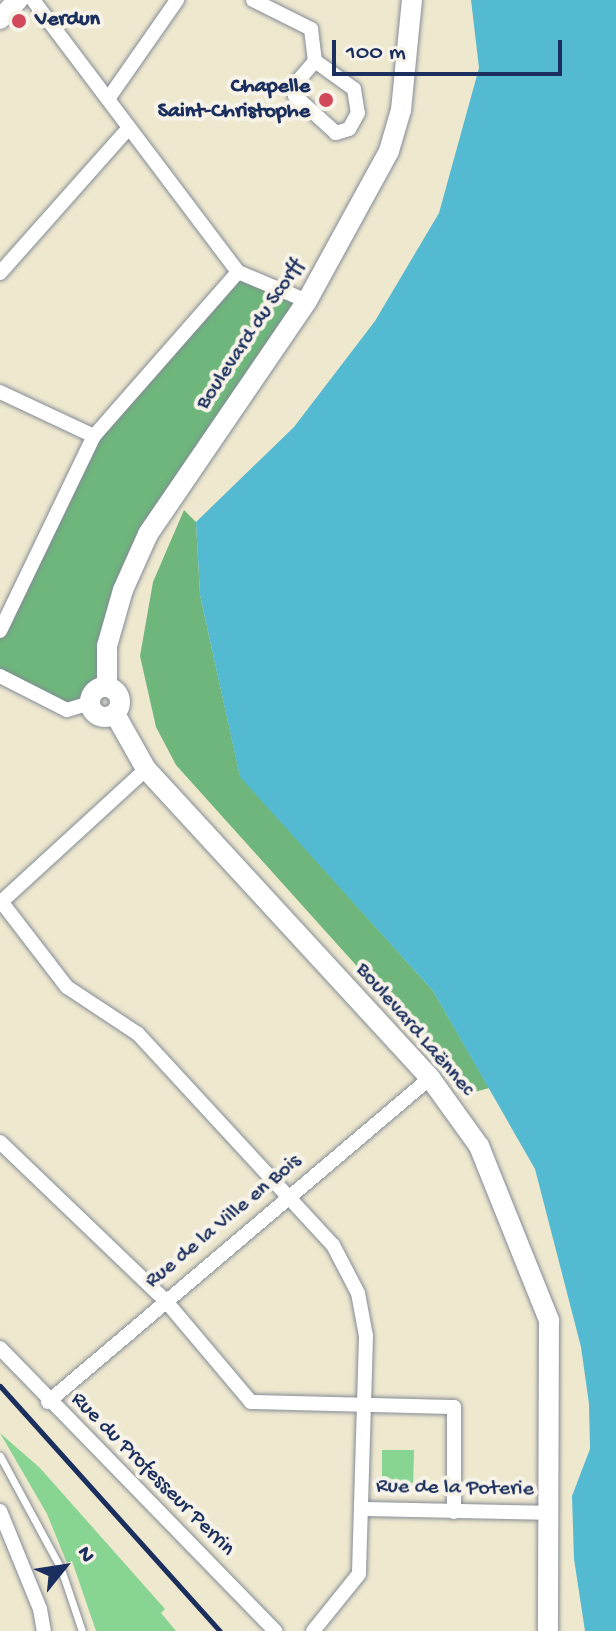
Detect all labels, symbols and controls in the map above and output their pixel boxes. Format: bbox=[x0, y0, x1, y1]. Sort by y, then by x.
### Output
place label: Verdun bbox=[35, 8, 100, 34]
marker: Verdun bbox=[10, 12, 28, 30]
scale bar bbox=[336, 24, 566, 74]
text: 100 m bbox=[346, 39, 406, 68]
place label: Chapelle Saint-Christophe bbox=[158, 74, 310, 126]
marker: Chapelle Saint-Christophe bbox=[317, 91, 335, 109]
street label: Boulevard du Scorff bbox=[191, 255, 311, 415]
street label: Boulevard Laënnec bbox=[349, 958, 479, 1102]
street label: Rue de la Ville en Bois bbox=[140, 1149, 308, 1295]
street label: Rue du Professeur Perrin bbox=[64, 1387, 240, 1563]
street label: Rue de la Poterie bbox=[376, 1474, 534, 1504]
north arrow bbox=[24, 1527, 104, 1607]
text: N bbox=[70, 1542, 100, 1568]

